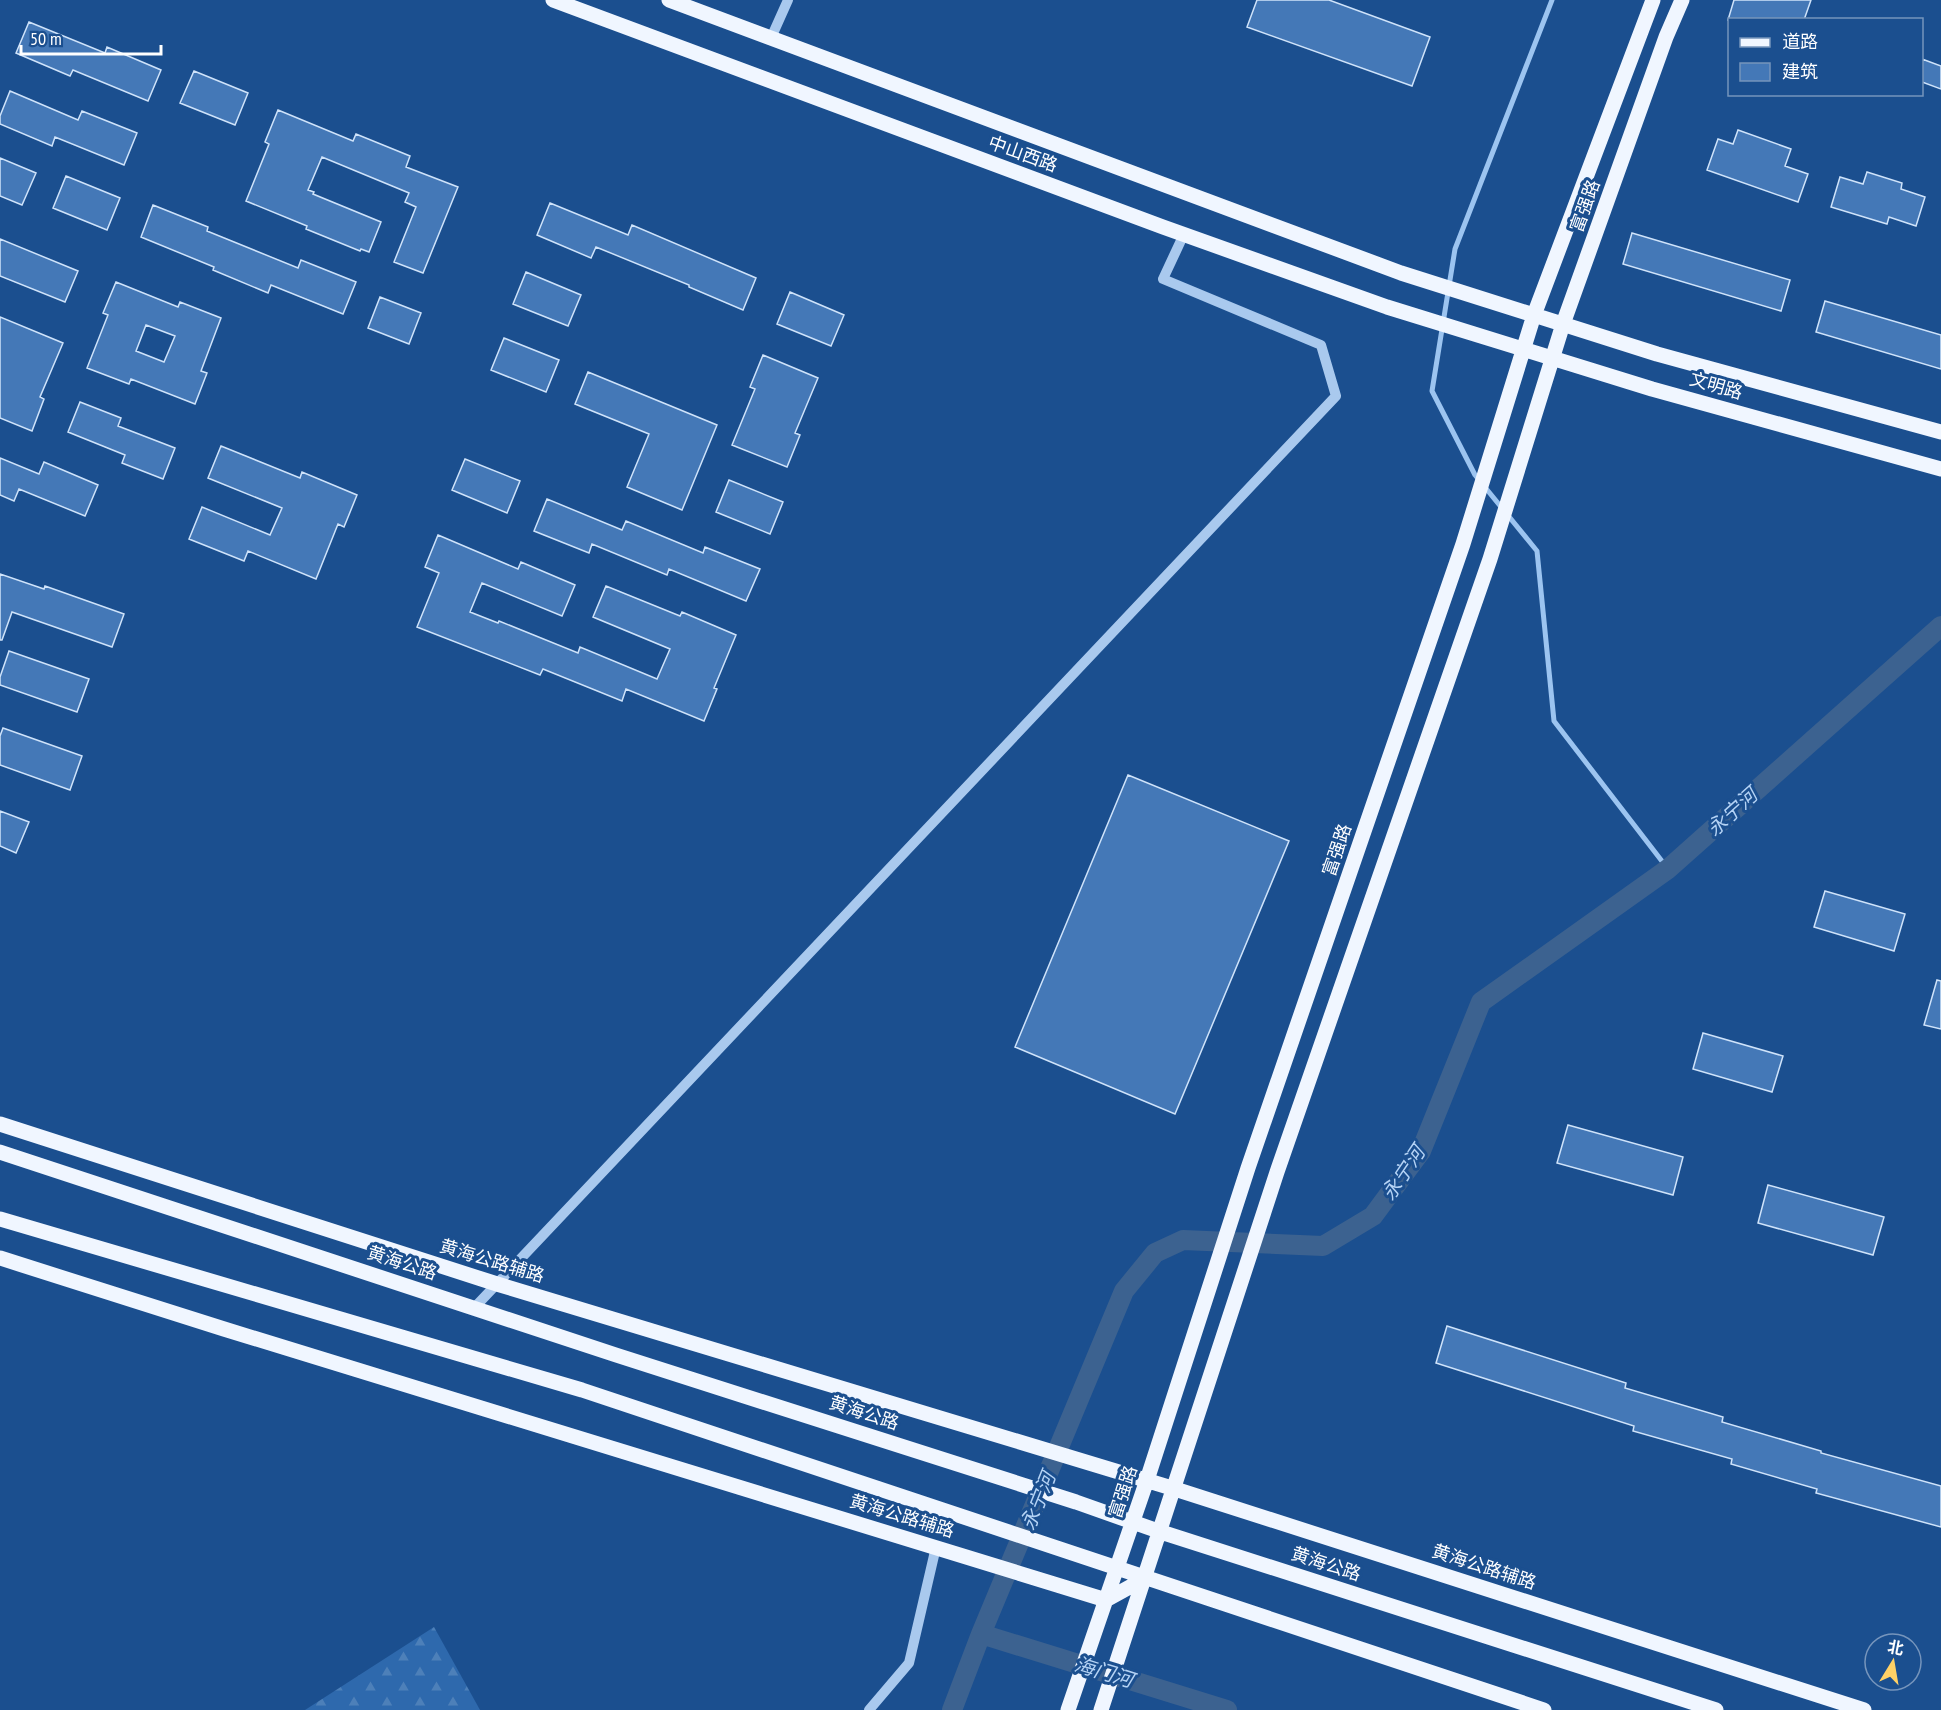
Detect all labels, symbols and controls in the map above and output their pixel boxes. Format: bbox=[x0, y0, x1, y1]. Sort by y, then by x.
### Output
scale bar bbox=[21, 18, 160, 56]
legend bbox=[1728, 18, 1923, 96]
text: 50 m bbox=[30, 27, 62, 50]
text: 道路 bbox=[1782, 30, 1818, 53]
text: 建筑 bbox=[1782, 60, 1818, 83]
street label: 中山西路 bbox=[985, 130, 1061, 177]
street label: 富强路 bbox=[1564, 177, 1605, 235]
street label: 文明路 bbox=[1687, 367, 1745, 404]
water label: 永宁河 bbox=[1701, 780, 1766, 842]
street label: 富强路 bbox=[1317, 821, 1356, 879]
water label: 永宁河 bbox=[1375, 1138, 1433, 1205]
street label: 黄海公路辅路 bbox=[437, 1234, 547, 1287]
street label: 黄海公路 bbox=[364, 1240, 440, 1285]
street label: 黄海公路 bbox=[826, 1390, 902, 1435]
street label: 富强路 bbox=[1103, 1463, 1142, 1521]
water label: 永宁河 bbox=[1015, 1465, 1063, 1534]
street label: 黄海公路辅路 bbox=[847, 1489, 957, 1542]
street label: 黄海公路辅路 bbox=[1429, 1539, 1539, 1594]
street label: 黄海公路 bbox=[1288, 1541, 1364, 1586]
north arrow bbox=[1863, 1632, 1923, 1692]
text: 北 bbox=[1886, 1636, 1906, 1659]
water label: 海门河 bbox=[1072, 1651, 1140, 1694]

